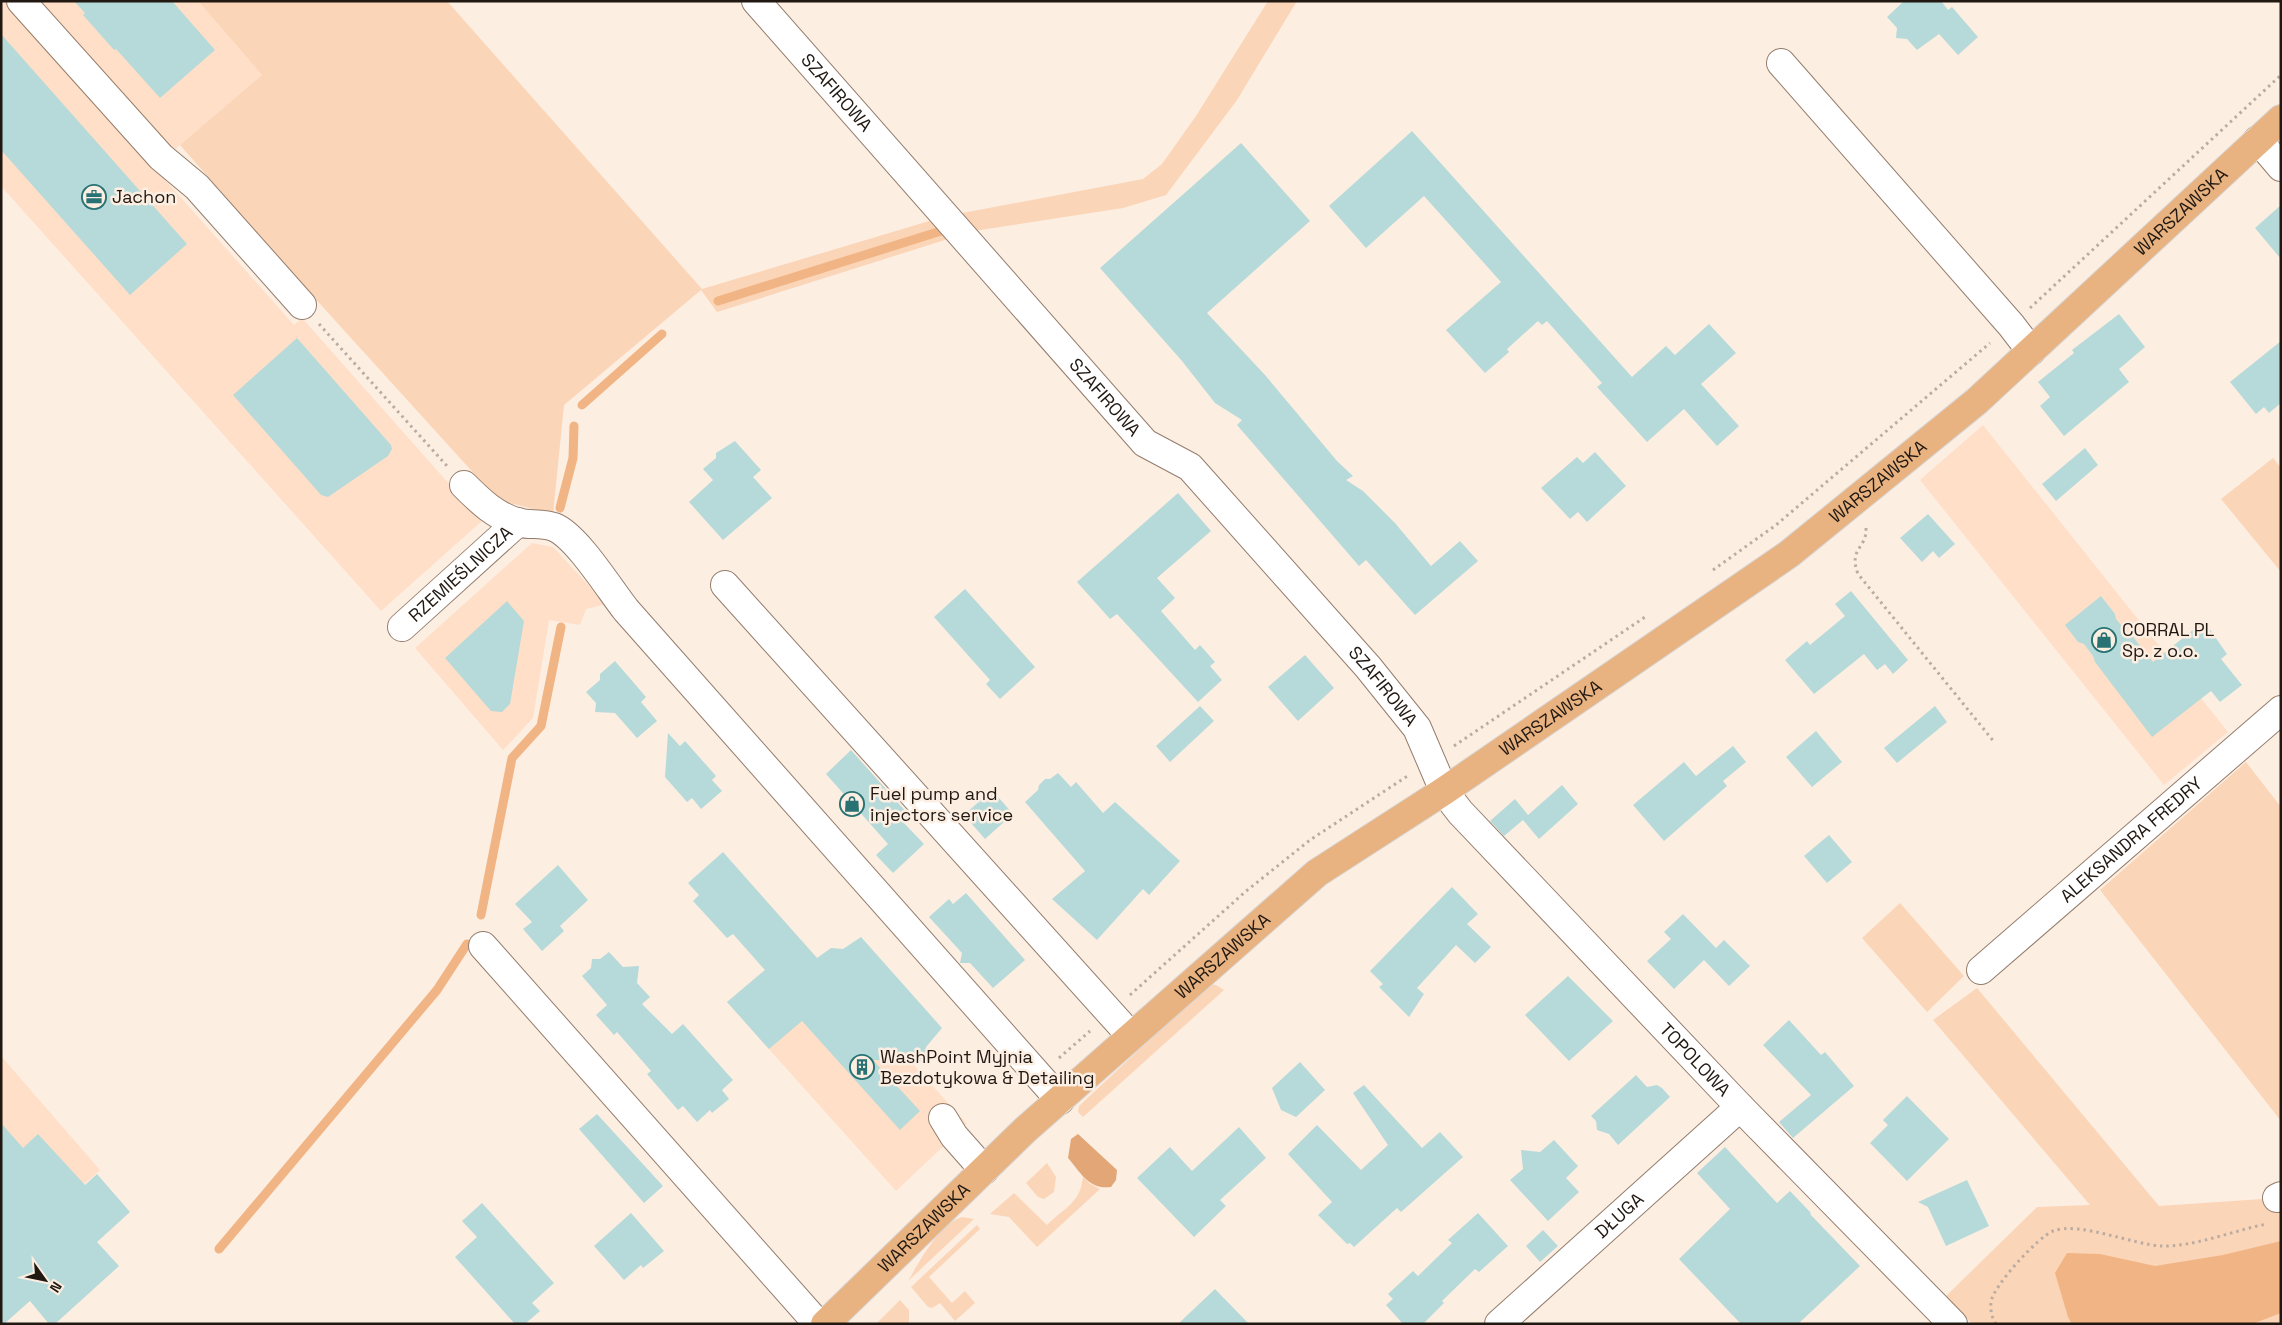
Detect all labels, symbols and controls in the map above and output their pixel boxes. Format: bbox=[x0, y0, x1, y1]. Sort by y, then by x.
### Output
street label: SZAFIROWA bbox=[796, 48, 878, 136]
street label: WARSZAWSKA bbox=[2129, 162, 2232, 260]
office icon: Jachon bbox=[81, 184, 107, 210]
place label: Jachon bbox=[112, 185, 176, 208]
street label: SZAFIROWA bbox=[1065, 353, 1146, 441]
street label: WARSZAWSKA bbox=[1824, 435, 1931, 528]
street label: RZEMIEŚLNICZA bbox=[403, 521, 517, 627]
place label: CORRAL PL Sp. z o.o. bbox=[2122, 618, 2214, 662]
shop icon: CORRAL PL Sp. z o.o. bbox=[2091, 627, 2117, 653]
street label: SZAFIROWA bbox=[1344, 641, 1423, 731]
street label: WARSZAWSKA bbox=[1494, 674, 1606, 761]
street label: ALEKSANDRA FREDRY bbox=[2055, 771, 2207, 907]
place label: Fuel pump and injectors service bbox=[870, 782, 1013, 826]
shop icon: Fuel pump and injectors service bbox=[839, 791, 865, 817]
street label: WARSZAWSKA bbox=[1170, 908, 1275, 1004]
street label: TOPOLOWA bbox=[1655, 1018, 1736, 1101]
place label: WashPoint Myjnia Bezdotykowa & Detailing bbox=[880, 1045, 1094, 1089]
building icon: WashPoint Myjnia Bezdotykowa & Detailing bbox=[849, 1054, 875, 1080]
street label: WARSZAWSKA bbox=[873, 1178, 975, 1277]
street label: DŁUGA bbox=[1590, 1187, 1648, 1243]
north arrow bbox=[20, 1255, 70, 1305]
text: N bbox=[46, 1278, 66, 1296]

